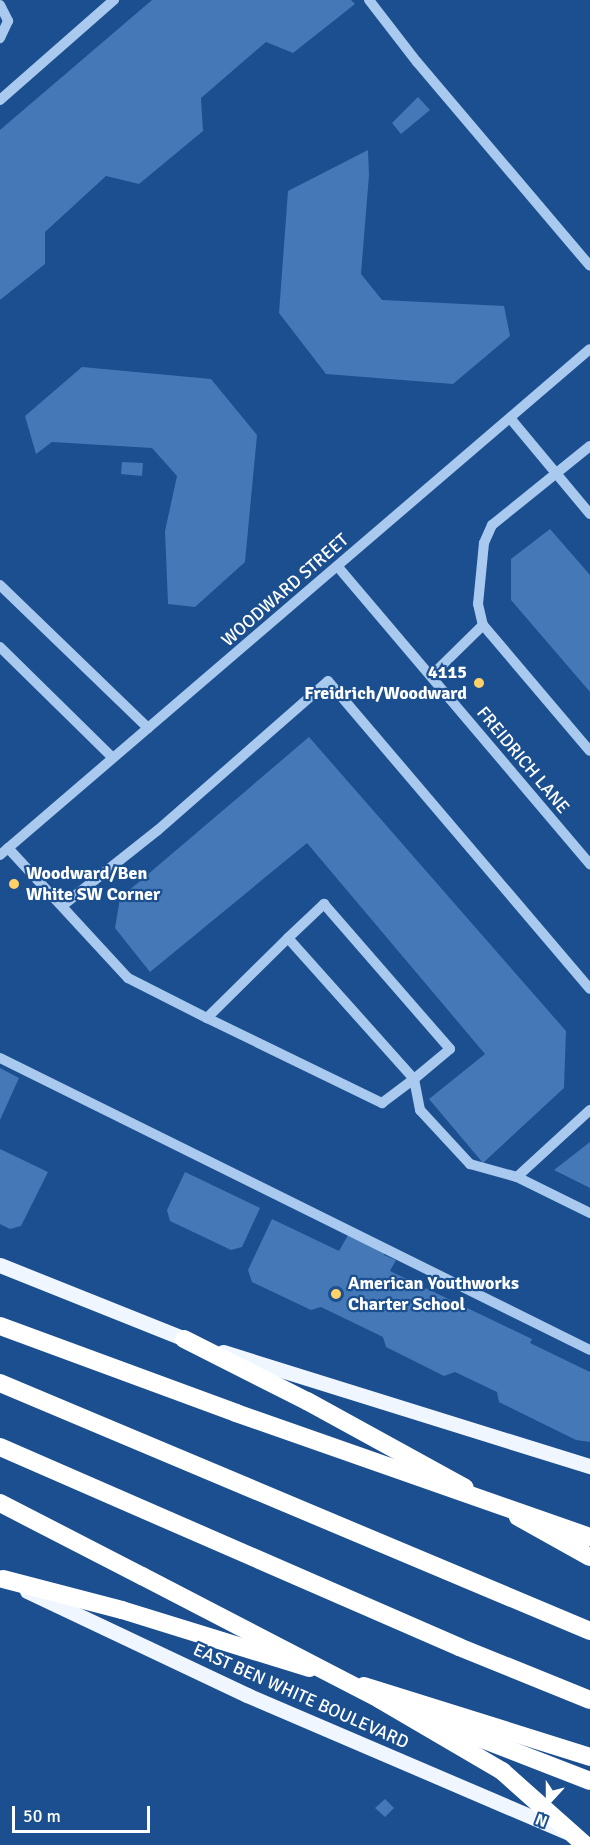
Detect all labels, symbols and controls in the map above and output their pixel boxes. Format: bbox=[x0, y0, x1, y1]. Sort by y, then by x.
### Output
street label: WOODWARD STREET bbox=[217, 529, 353, 651]
place label: 4115 Freidrich/Woodward bbox=[304, 662, 467, 704]
marker: 4115 Freidrich/Woodward bbox=[472, 676, 486, 690]
street label: FREIDRICH LANE bbox=[472, 702, 574, 818]
place label: Woodward/Ben White SW Corner bbox=[26, 863, 160, 906]
marker: Woodward/Ben White SW Corner bbox=[7, 877, 21, 891]
place label: American Youthworks Charter School bbox=[348, 1273, 519, 1316]
marker: American Youthworks Charter School bbox=[329, 1287, 343, 1301]
street label: EAST BEN WHITE BOULEVARD bbox=[190, 1639, 412, 1753]
north arrow bbox=[518, 1773, 578, 1833]
scale bar bbox=[15, 1794, 153, 1832]
text: 50 m bbox=[23, 1805, 61, 1827]
text: N bbox=[533, 1808, 550, 1831]

